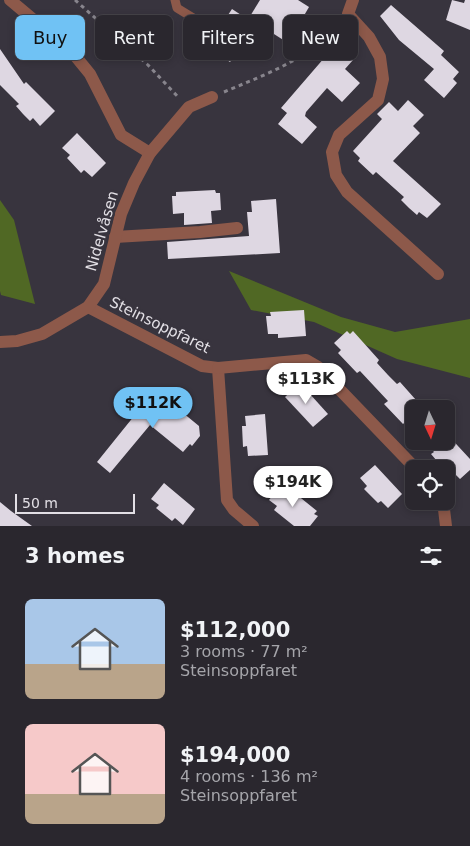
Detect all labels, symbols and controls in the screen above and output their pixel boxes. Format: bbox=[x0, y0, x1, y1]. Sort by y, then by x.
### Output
chip: Buy bbox=[15, 15, 85, 60]
chip: Rent bbox=[95, 15, 173, 60]
chip: Filters bbox=[183, 15, 273, 60]
chip: New bbox=[283, 15, 358, 60]
street label: Nidelvåsen bbox=[82, 189, 122, 273]
street label: Steinsoppfaret bbox=[107, 293, 213, 357]
pin: $113K bbox=[271, 362, 341, 405]
text: $113K bbox=[278, 369, 334, 388]
pin: $112K bbox=[118, 386, 188, 429]
text: $112K bbox=[125, 393, 181, 412]
north arrow bbox=[405, 400, 455, 450]
map controls bbox=[405, 400, 455, 510]
button: locate bbox=[405, 460, 455, 510]
pin: $194K bbox=[258, 466, 328, 508]
text: $194K bbox=[265, 472, 321, 491]
scale bar bbox=[15, 491, 135, 514]
text: 50 m bbox=[22, 495, 58, 511]
icon: filters bbox=[417, 542, 445, 570]
text: 3 homes bbox=[25, 544, 125, 568]
text: $112,000 bbox=[180, 618, 290, 642]
icon: home bbox=[65, 619, 125, 679]
text: 3 rooms · 77 m² bbox=[180, 642, 308, 661]
text: Steinsoppfaret bbox=[180, 661, 297, 680]
text: $194,000 bbox=[180, 743, 290, 767]
icon: home bbox=[65, 744, 125, 804]
text: 4 rooms · 136 m² bbox=[180, 767, 318, 786]
text: Steinsoppfaret bbox=[180, 786, 297, 805]

